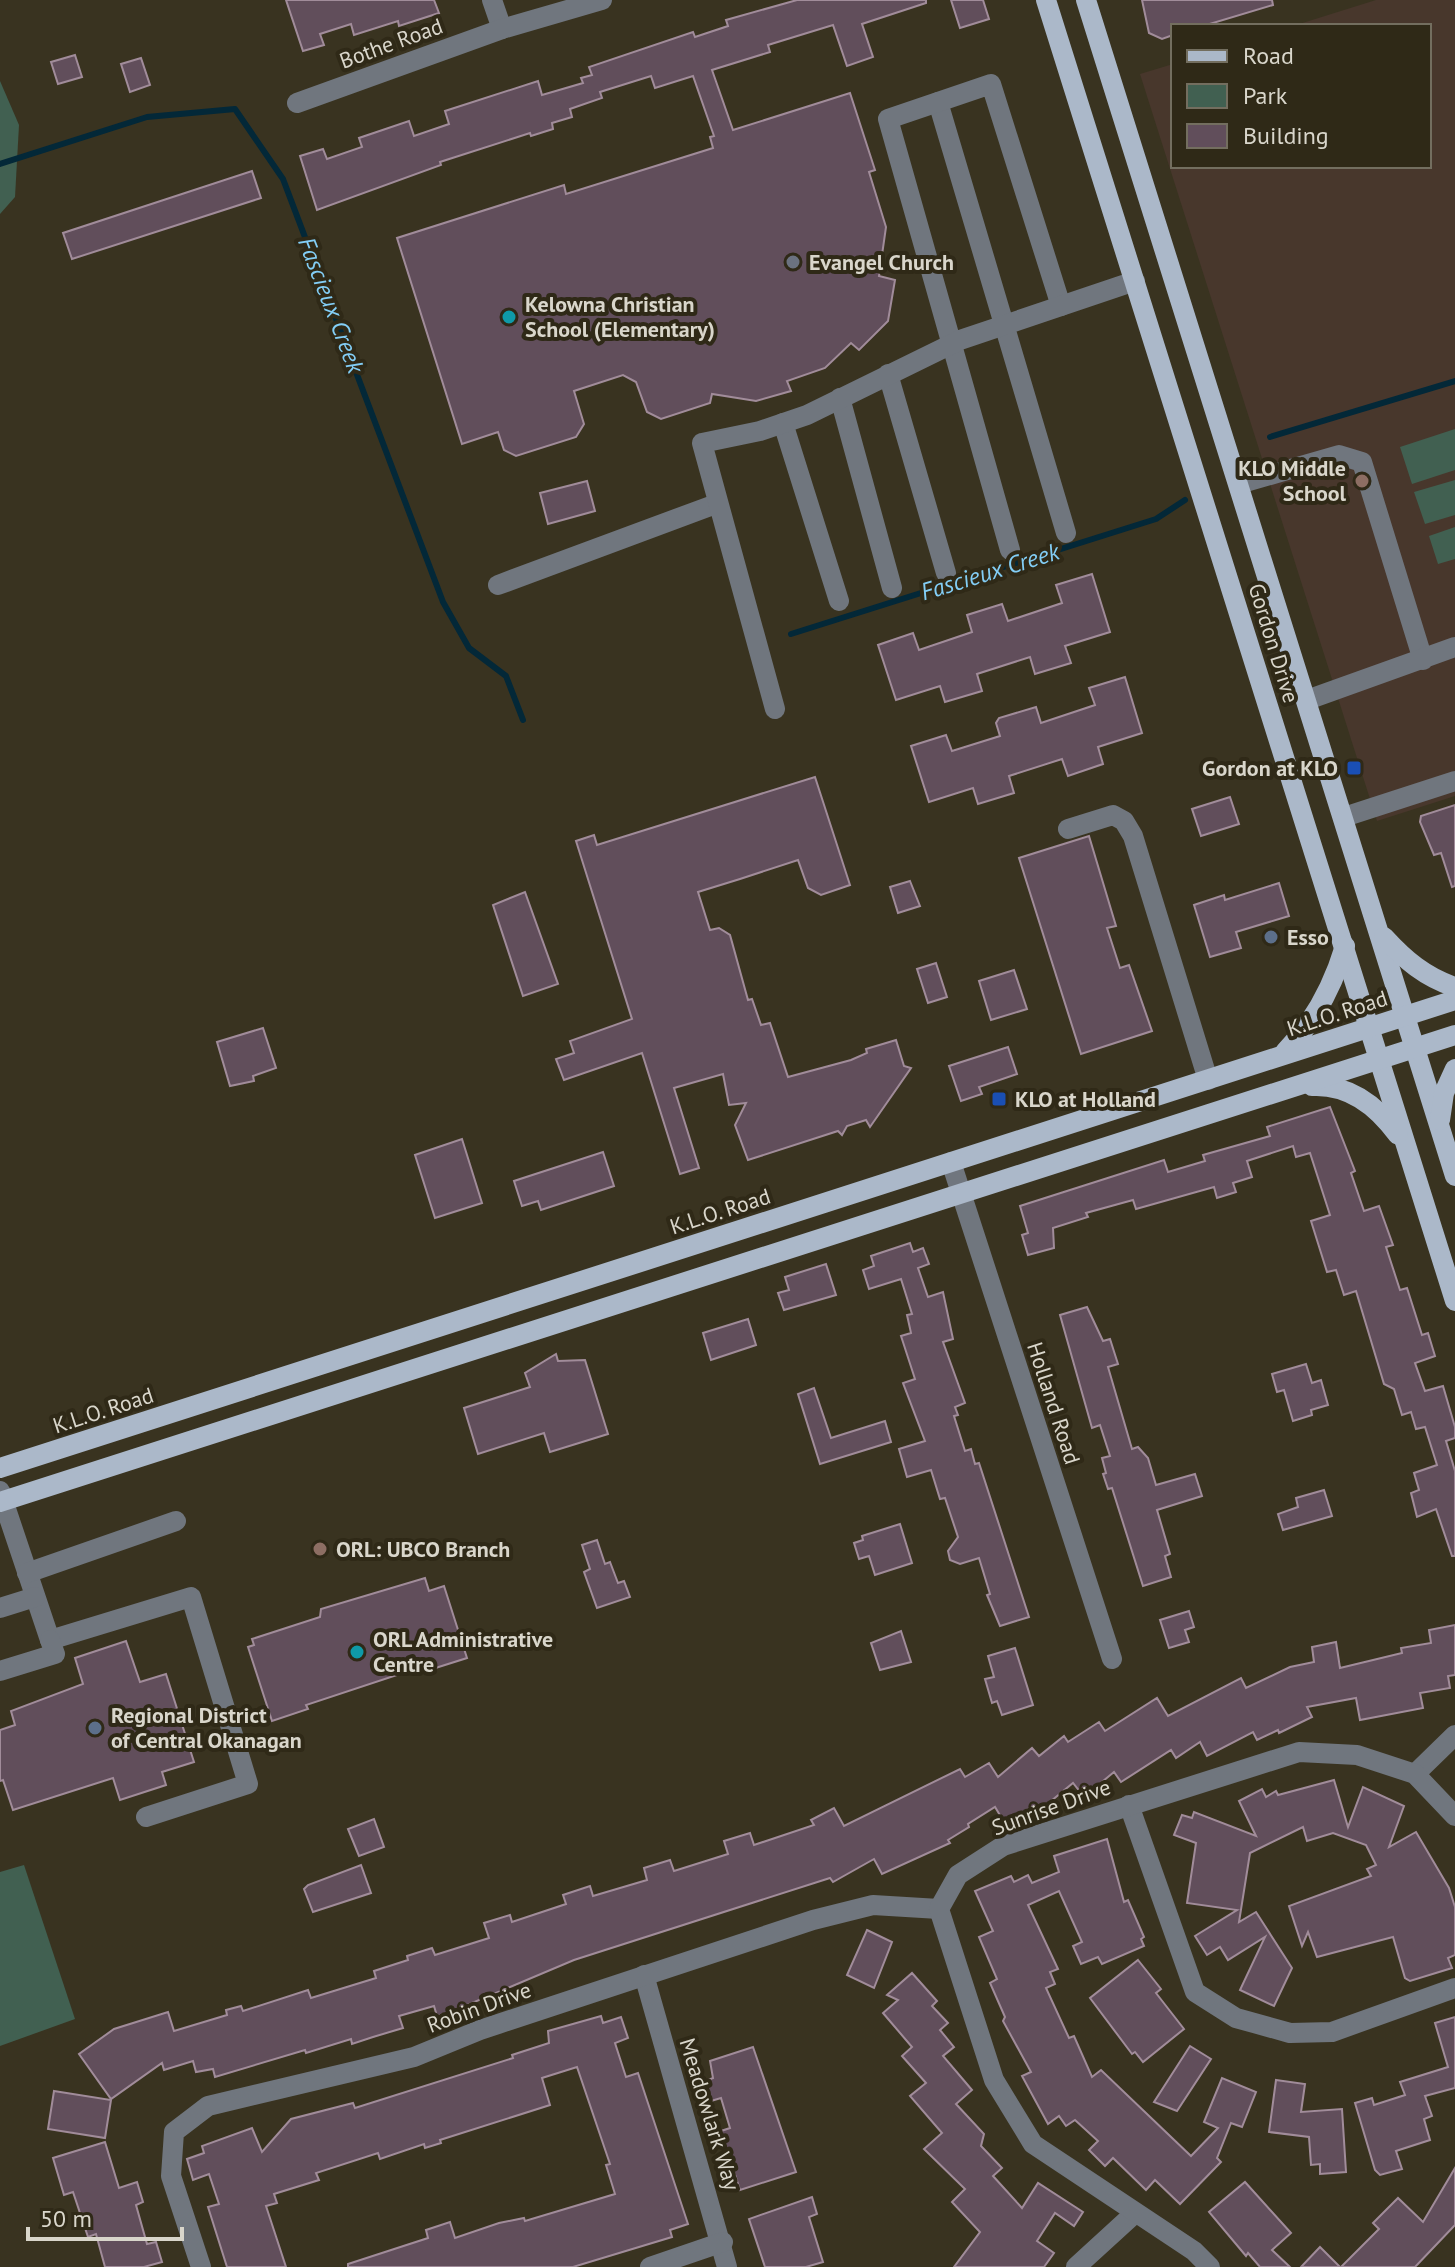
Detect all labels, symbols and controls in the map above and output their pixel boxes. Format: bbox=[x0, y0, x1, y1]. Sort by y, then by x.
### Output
street label: Bothe Road bbox=[336, 11, 446, 75]
legend bbox=[1171, 24, 1431, 168]
text: Road bbox=[1243, 40, 1294, 71]
text: Park bbox=[1243, 80, 1288, 111]
text: Building bbox=[1243, 120, 1329, 151]
water label: Fascieux Creek bbox=[291, 232, 372, 378]
place label: Evangel Church bbox=[809, 248, 954, 276]
marker: Evangel Church bbox=[784, 253, 802, 271]
place label: Kelowna Christian School (Elementary) bbox=[525, 290, 715, 343]
marker: Kelowna Christian School (Elementary) bbox=[500, 308, 518, 326]
place label: KLO Middle School bbox=[1238, 454, 1347, 507]
marker: KLO Middle School bbox=[1353, 472, 1371, 490]
water label: Fascieux Creek bbox=[917, 535, 1064, 607]
street label: Gordon Drive bbox=[1243, 580, 1305, 706]
place label: Gordon at KLO bbox=[1202, 754, 1338, 782]
marker: Gordon at KLO bbox=[1345, 759, 1363, 777]
place label: Esso bbox=[1287, 923, 1329, 951]
marker: Esso bbox=[1262, 928, 1280, 946]
street label: K.L.O. Road bbox=[1283, 984, 1391, 1042]
place label: KLO at Holland bbox=[1015, 1085, 1156, 1113]
marker: KLO at Holland bbox=[990, 1090, 1008, 1108]
street label: K.L.O. Road bbox=[666, 1182, 774, 1240]
street label: Holland Road bbox=[1021, 1338, 1087, 1468]
street label: K.L.O. Road bbox=[49, 1381, 157, 1439]
place label: ORL: UBCO Branch bbox=[336, 1535, 510, 1563]
marker: ORL: UBCO Branch bbox=[311, 1540, 329, 1558]
place label: ORL Administrative Centre bbox=[373, 1625, 553, 1678]
marker: ORL Administrative Centre bbox=[348, 1643, 366, 1661]
place label: Regional District of Central Okanagan bbox=[111, 1701, 302, 1754]
marker: Regional District of Central Okanagan bbox=[86, 1719, 104, 1737]
street label: Sunrise Drive bbox=[988, 1773, 1114, 1841]
street label: Robin Drive bbox=[423, 1975, 535, 2039]
street label: Meadowlark Way bbox=[674, 2035, 747, 2194]
scale bar bbox=[28, 2191, 182, 2241]
text: 50 m bbox=[40, 2203, 92, 2234]

